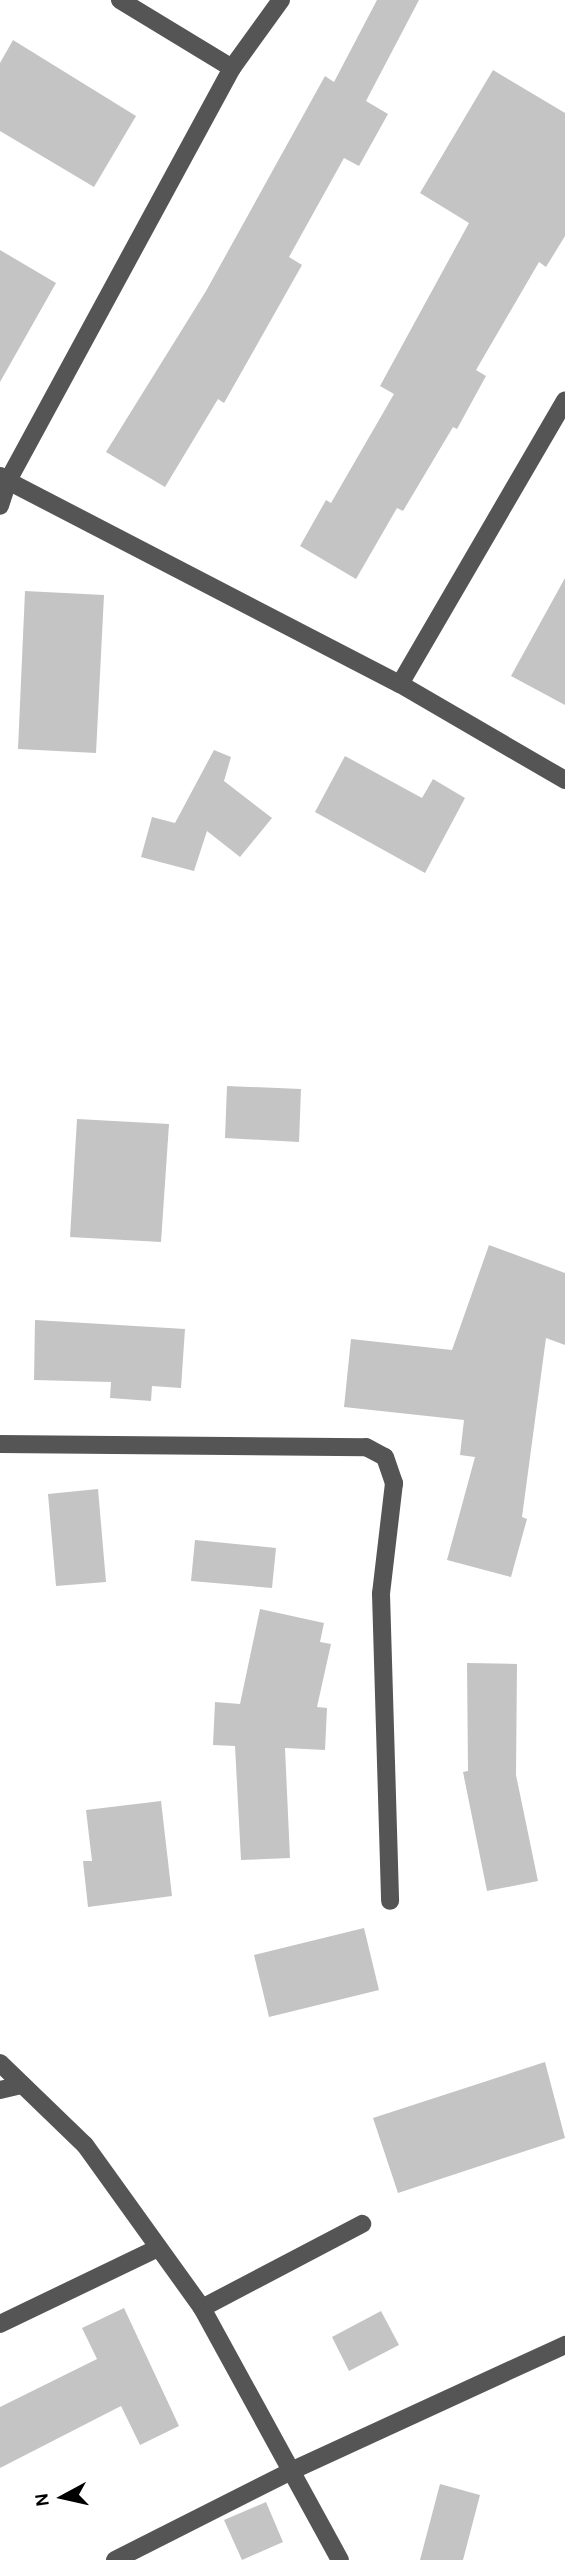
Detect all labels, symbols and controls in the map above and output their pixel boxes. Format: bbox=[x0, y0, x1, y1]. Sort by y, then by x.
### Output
north arrow bbox=[28, 2462, 98, 2532]
text: N bbox=[30, 2492, 54, 2508]

